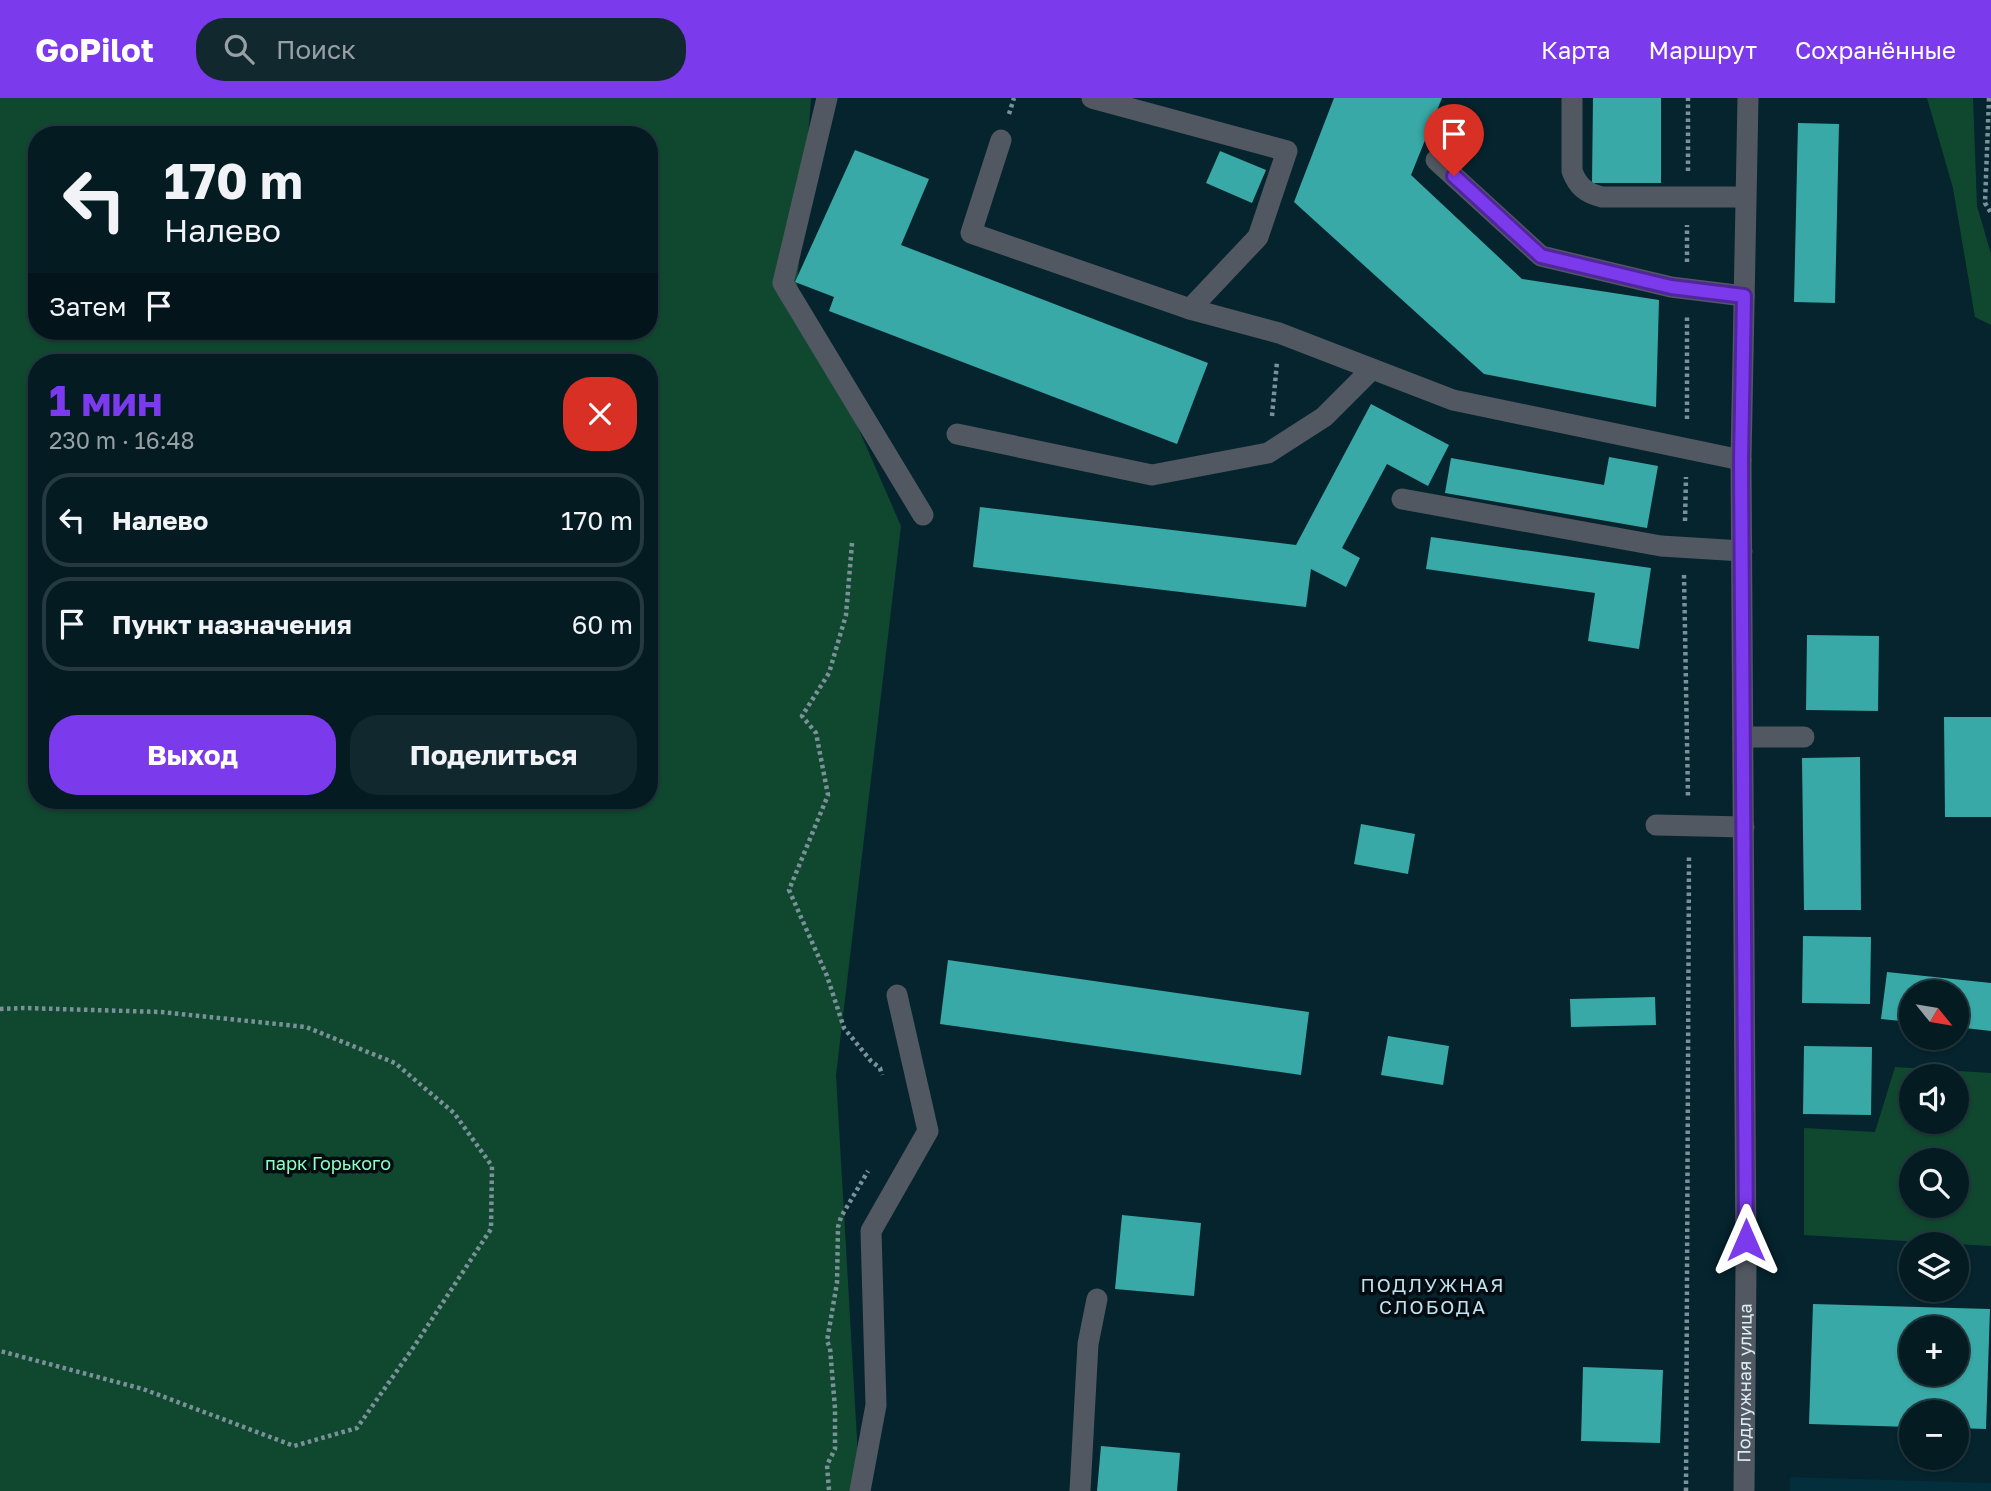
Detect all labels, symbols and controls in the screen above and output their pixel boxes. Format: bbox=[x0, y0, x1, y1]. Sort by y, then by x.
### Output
search box bbox=[196, 18, 686, 81]
text: GoPilot bbox=[35, 30, 154, 69]
icon: search bbox=[220, 30, 258, 68]
text: Поиск bbox=[276, 34, 356, 65]
text: Карта bbox=[1541, 35, 1611, 64]
text: Маршрут bbox=[1649, 35, 1757, 64]
text: Сохранённые bbox=[1795, 35, 1956, 64]
pin bbox=[1424, 104, 1484, 176]
icon: arrive bbox=[1435, 115, 1473, 153]
text: 170 m bbox=[164, 151, 303, 210]
icon: left bbox=[49, 154, 140, 245]
text: Налево bbox=[164, 211, 281, 249]
icon: arrive bbox=[140, 287, 178, 325]
text: Затем bbox=[49, 291, 126, 322]
text: 1 мин bbox=[49, 375, 163, 425]
button: close bbox=[563, 377, 637, 451]
text: 230 m · 16:48 bbox=[49, 426, 195, 454]
icon: left bbox=[53, 501, 91, 539]
text: Налево bbox=[112, 505, 208, 536]
text: 170 m bbox=[561, 505, 633, 536]
icon: arrive bbox=[53, 605, 91, 643]
text: Пункт назначения bbox=[112, 609, 352, 640]
text: 60 m bbox=[572, 609, 633, 640]
button: Выход bbox=[49, 715, 336, 795]
button: Поделиться bbox=[350, 715, 637, 795]
north arrow bbox=[1899, 980, 1969, 1050]
map controls bbox=[1899, 980, 1969, 1470]
button: sound bbox=[1899, 1064, 1969, 1134]
button: search bbox=[1899, 1148, 1969, 1218]
park label: парк Горького bbox=[265, 1152, 391, 1174]
position arrow bbox=[1709, 1203, 1783, 1277]
button: layers bbox=[1899, 1232, 1969, 1302]
district label: ПОДЛУЖНАЯ СЛОБОДА bbox=[1360, 1273, 1506, 1318]
street label: Подлужная улица bbox=[1732, 1303, 1756, 1463]
button: + bbox=[1899, 1316, 1969, 1386]
button: − bbox=[1899, 1400, 1969, 1470]

